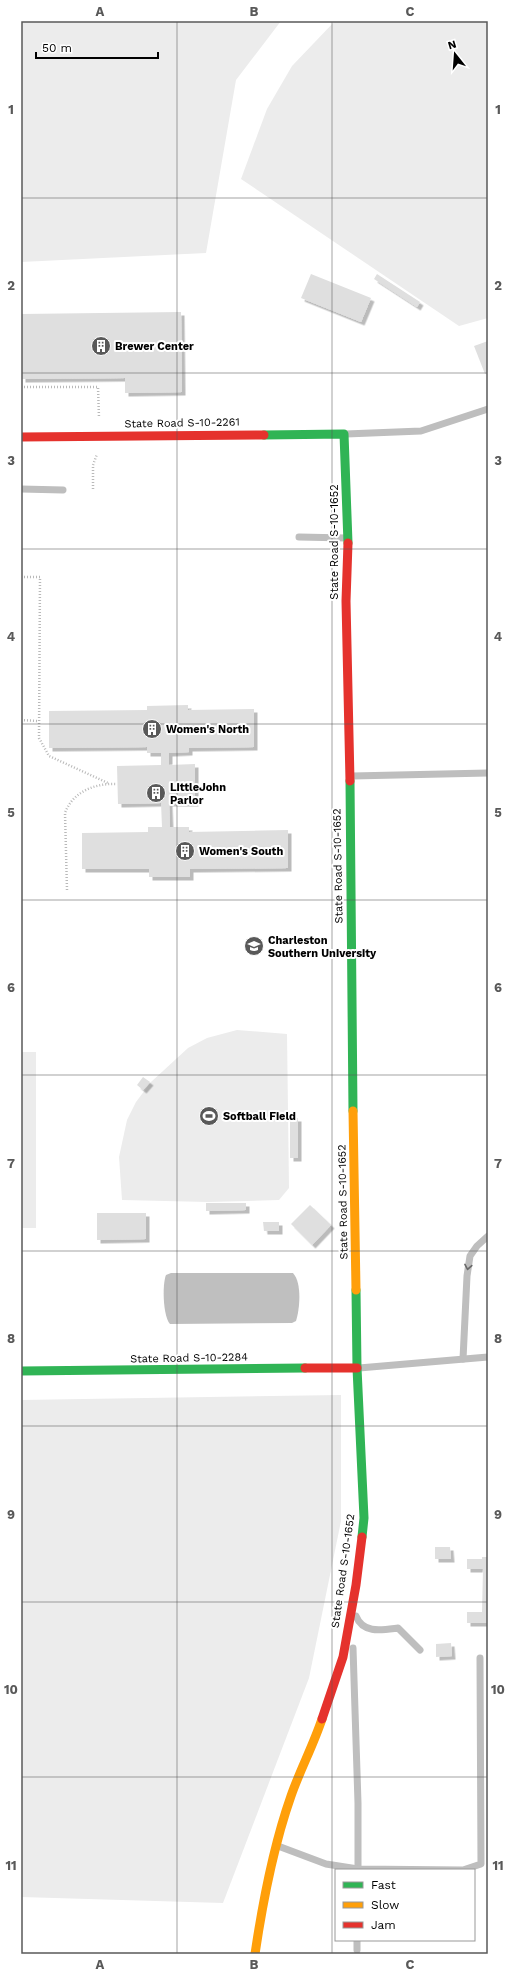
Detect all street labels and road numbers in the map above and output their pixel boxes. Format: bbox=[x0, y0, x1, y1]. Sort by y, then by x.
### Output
street label: State Road S-10-2261 bbox=[124, 415, 240, 431]
street label: State Road S-10-1652 bbox=[328, 484, 341, 600]
street label: State Road S-10-1652 bbox=[330, 808, 346, 924]
street label: State Road S-10-1652 bbox=[335, 1144, 351, 1260]
street label: State Road S-10-2284 bbox=[130, 1350, 248, 1366]
street label: State Road S-10-1652 bbox=[329, 1513, 357, 1629]

